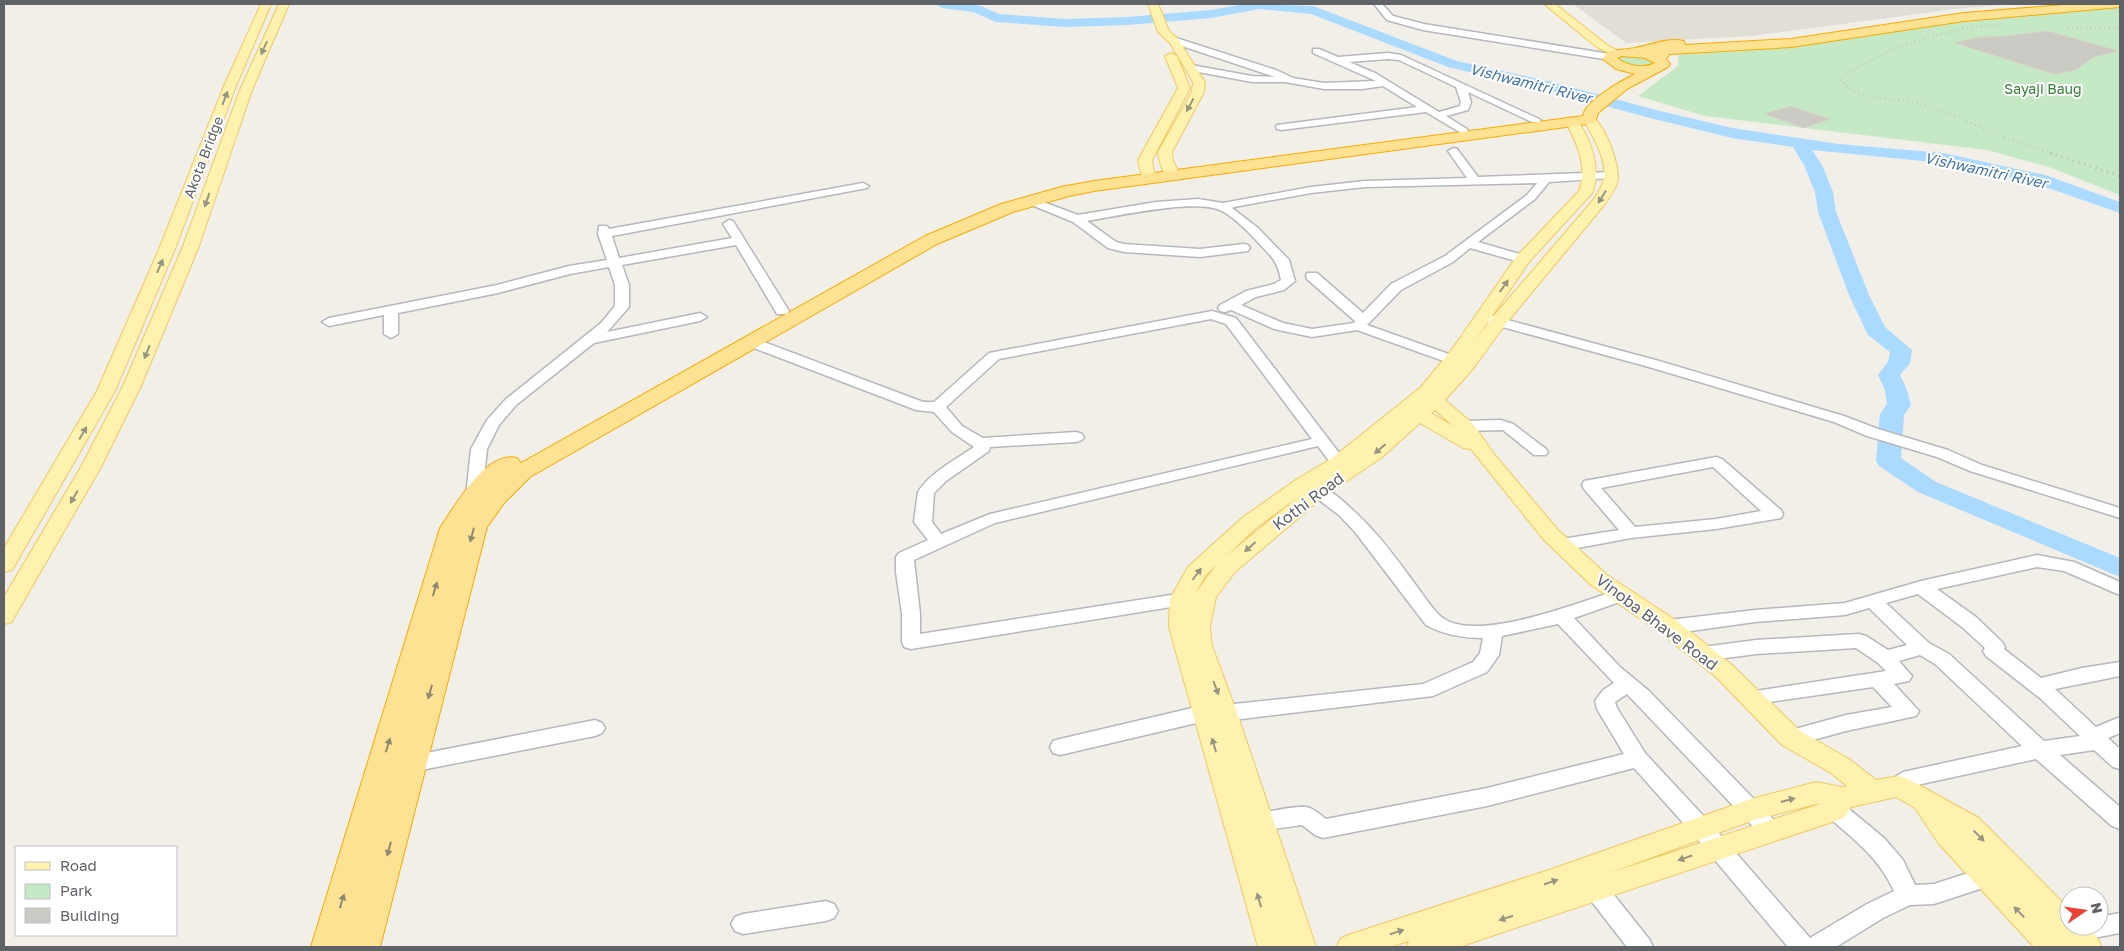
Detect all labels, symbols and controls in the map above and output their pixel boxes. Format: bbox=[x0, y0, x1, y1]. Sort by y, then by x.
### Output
one-way arrow bbox=[260, 41, 268, 55]
water label: Vishwamitri River bbox=[1468, 59, 1596, 107]
park label: Sayaji Baug bbox=[2004, 80, 2082, 97]
one-way arrow bbox=[221, 90, 229, 105]
one-way arrow bbox=[1185, 99, 1194, 112]
street label: Akota Bridge bbox=[180, 114, 226, 200]
water label: Vishwamitri River bbox=[1923, 148, 2051, 192]
one-way arrow bbox=[1598, 190, 1607, 203]
one-way arrow bbox=[203, 193, 210, 208]
one-way arrow bbox=[157, 259, 165, 273]
one-way arrow bbox=[1499, 280, 1509, 293]
one-way arrow bbox=[142, 345, 150, 359]
one-way arrow bbox=[78, 426, 87, 440]
one-way arrow bbox=[1374, 443, 1386, 455]
street label: Kothi Road bbox=[1268, 468, 1348, 534]
one-way arrow bbox=[70, 490, 78, 505]
one-way arrow bbox=[468, 528, 476, 543]
one-way arrow bbox=[1245, 541, 1257, 553]
one-way arrow bbox=[1191, 568, 1202, 581]
street label: Vinoba Bhave Road bbox=[1592, 570, 1722, 674]
one-way arrow bbox=[431, 581, 439, 596]
one-way arrow bbox=[1213, 680, 1220, 695]
one-way arrow bbox=[426, 685, 434, 700]
one-way arrow bbox=[385, 737, 393, 752]
one-way arrow bbox=[1209, 737, 1217, 752]
one-way arrow bbox=[1780, 796, 1795, 804]
one-way arrow bbox=[1973, 830, 1985, 842]
one-way arrow bbox=[384, 842, 392, 857]
legend bbox=[15, 846, 178, 936]
one-way arrow bbox=[1678, 855, 1693, 862]
text: Road bbox=[60, 856, 97, 874]
one-way arrow bbox=[1544, 878, 1559, 885]
text: Park bbox=[60, 881, 93, 899]
north arrow bbox=[2059, 886, 2109, 936]
one-way arrow bbox=[338, 893, 346, 908]
one-way arrow bbox=[1255, 893, 1263, 908]
text: N bbox=[2088, 901, 2107, 915]
text: Building bbox=[60, 906, 120, 924]
one-way arrow bbox=[2013, 906, 2025, 918]
one-way arrow bbox=[1498, 915, 1513, 923]
one-way arrow bbox=[1390, 928, 1405, 936]

